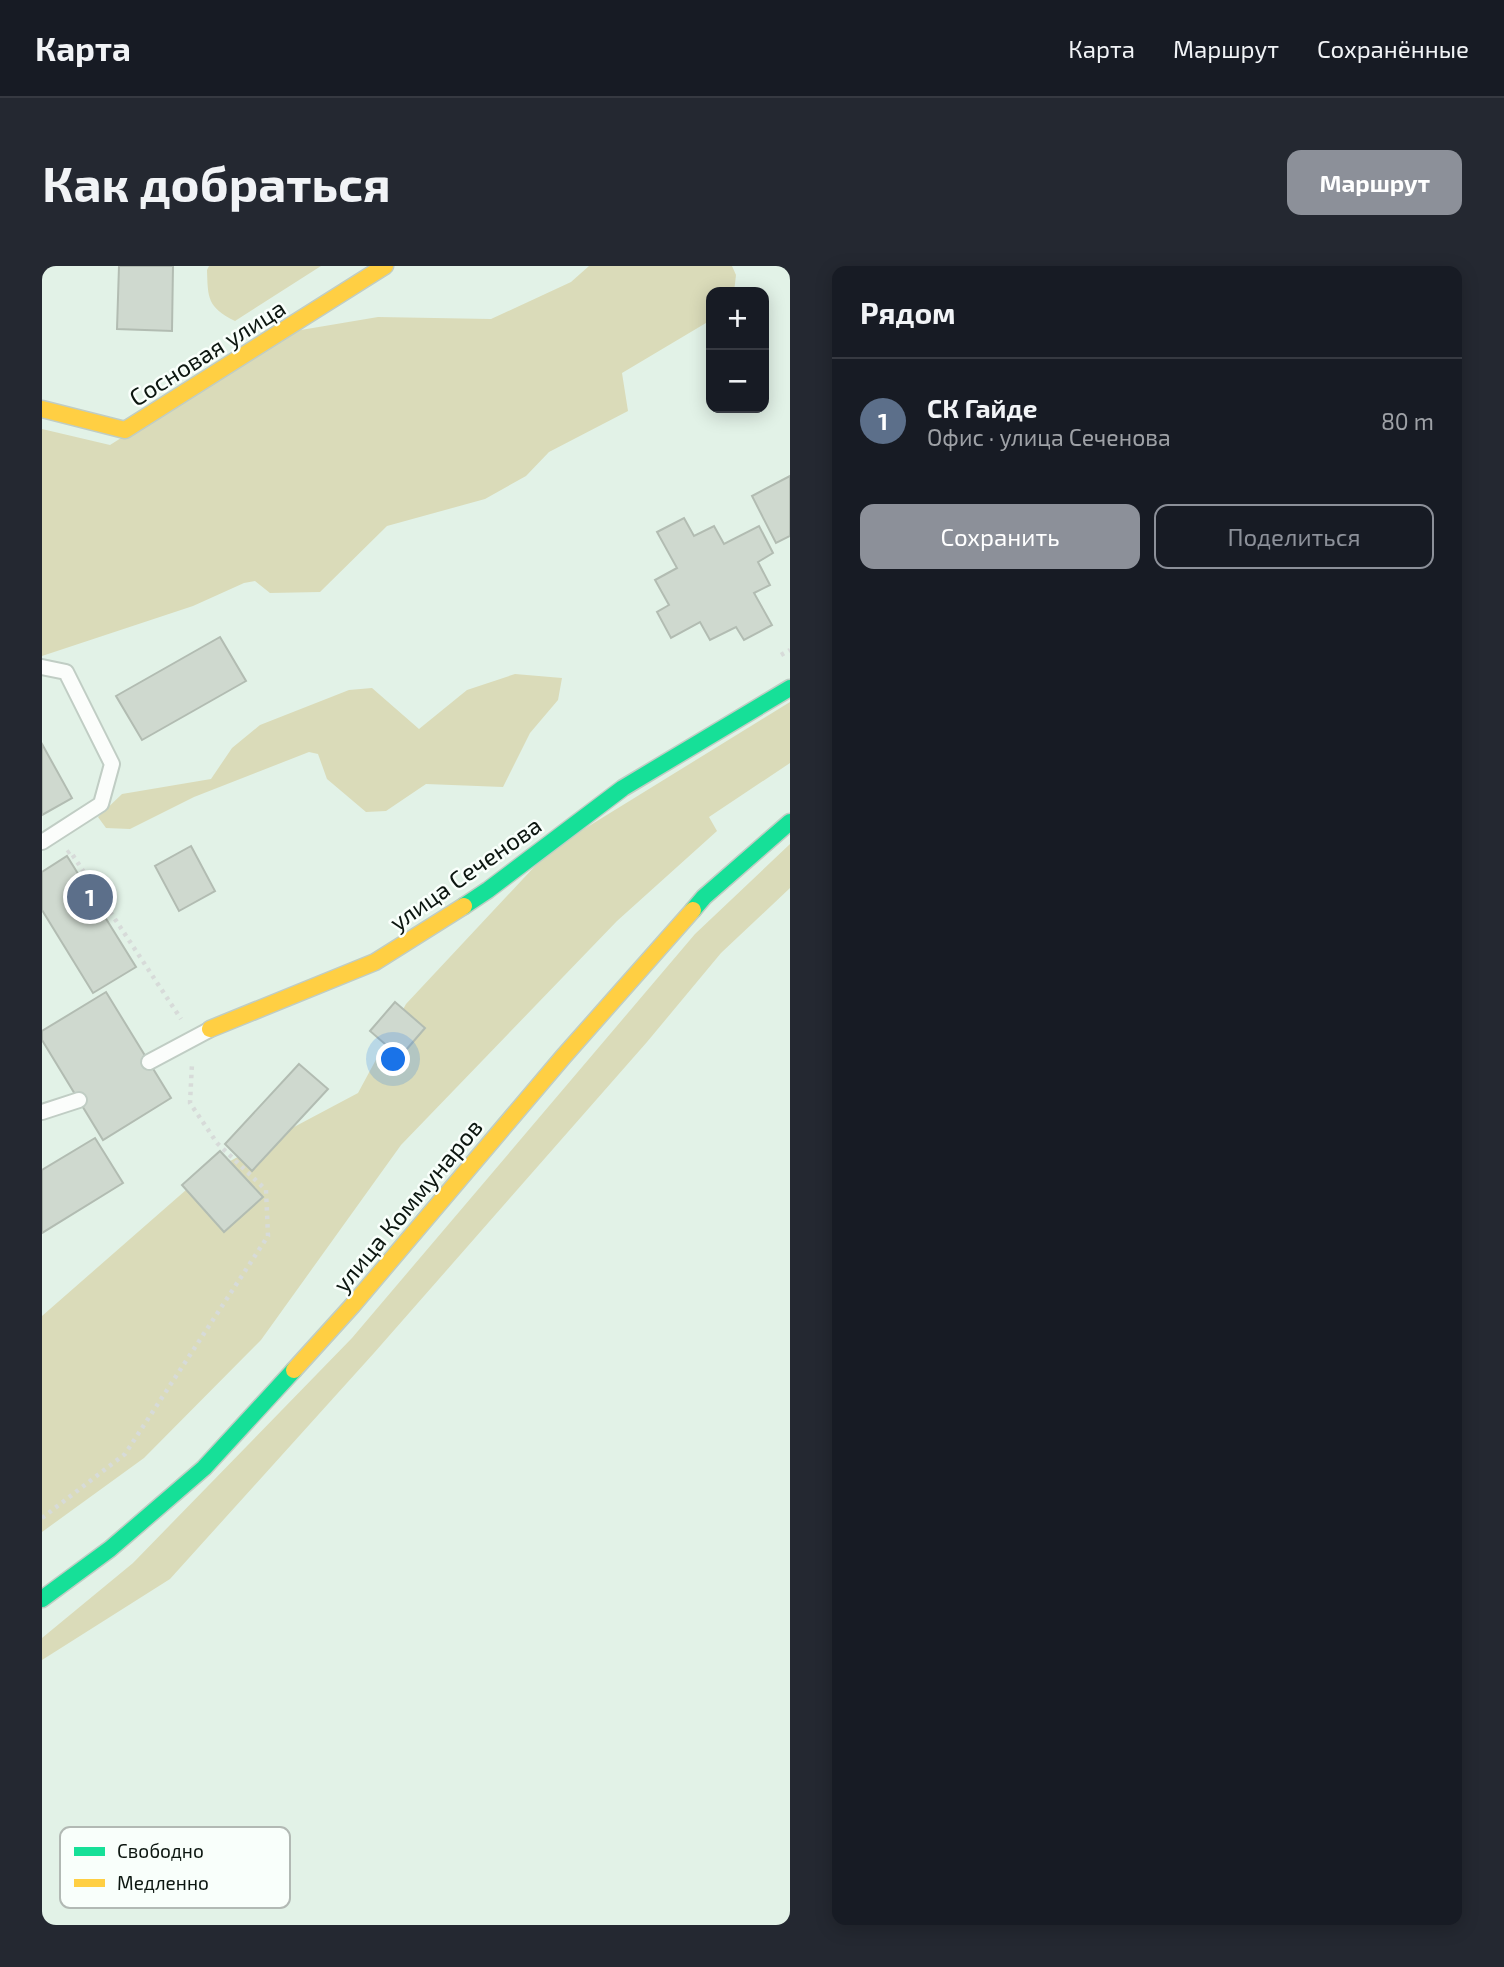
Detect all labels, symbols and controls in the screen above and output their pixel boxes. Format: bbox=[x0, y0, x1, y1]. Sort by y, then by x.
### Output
text: Карта bbox=[35, 28, 131, 68]
text: Карта bbox=[1068, 34, 1135, 63]
text: Маршрут bbox=[1173, 34, 1279, 63]
text: Сохранённые bbox=[1317, 34, 1469, 63]
button: Маршрут bbox=[1287, 150, 1462, 215]
text: Как добраться bbox=[42, 153, 391, 212]
map controls bbox=[706, 287, 769, 413]
button: + bbox=[706, 287, 769, 350]
street label: Сосновая улица bbox=[124, 292, 291, 412]
text: Рядом bbox=[860, 294, 956, 330]
button: − bbox=[706, 350, 769, 413]
text: СК Гайде bbox=[927, 392, 1037, 423]
text: 1 bbox=[878, 407, 888, 435]
text: 80 m bbox=[1381, 407, 1434, 435]
text: Офис · улица Сеченова bbox=[927, 423, 1171, 451]
button: Сохранить bbox=[860, 504, 1140, 569]
button: Поделиться bbox=[1154, 504, 1434, 569]
street label: улица Сеченова bbox=[383, 810, 547, 937]
pin: 1 bbox=[67, 871, 113, 923]
your location bbox=[376, 1042, 410, 1076]
street label: улица Коммунаров bbox=[326, 1112, 489, 1298]
legend bbox=[60, 1827, 290, 1908]
text: Свободно bbox=[117, 1839, 204, 1862]
text: Медленно bbox=[117, 1871, 209, 1894]

